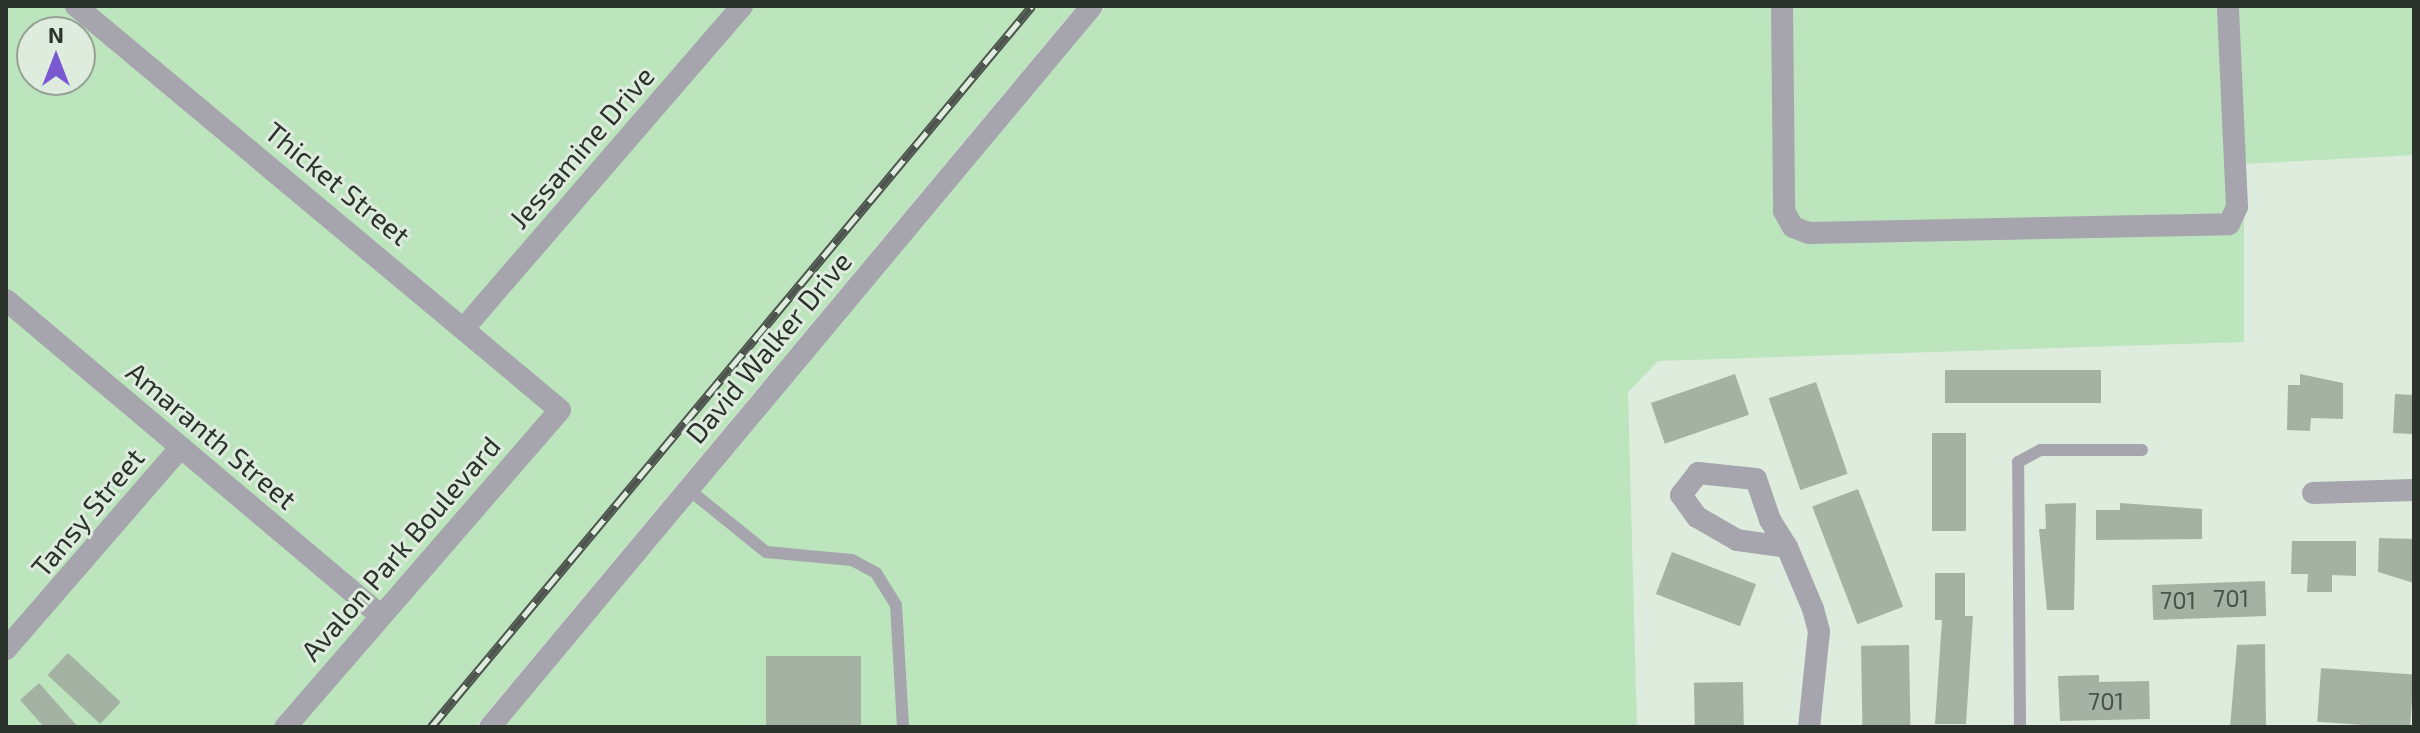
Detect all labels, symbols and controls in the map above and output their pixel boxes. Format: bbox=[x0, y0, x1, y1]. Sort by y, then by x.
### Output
north arrow bbox=[16, 16, 96, 96]
text: N bbox=[48, 21, 64, 47]
street label: Jessamine Drive bbox=[501, 59, 661, 235]
street label: Thicket Street bbox=[259, 114, 417, 252]
street label: David Walker Drive bbox=[678, 244, 858, 450]
street label: Amaranth Street bbox=[120, 354, 304, 516]
street label: Avalon Park Boulevard bbox=[293, 429, 507, 667]
street label: Tansy Street bbox=[23, 441, 151, 583]
house number: 701 bbox=[2213, 584, 2249, 612]
house number: 701 bbox=[2160, 586, 2196, 614]
house number: 701 bbox=[2088, 687, 2124, 715]

